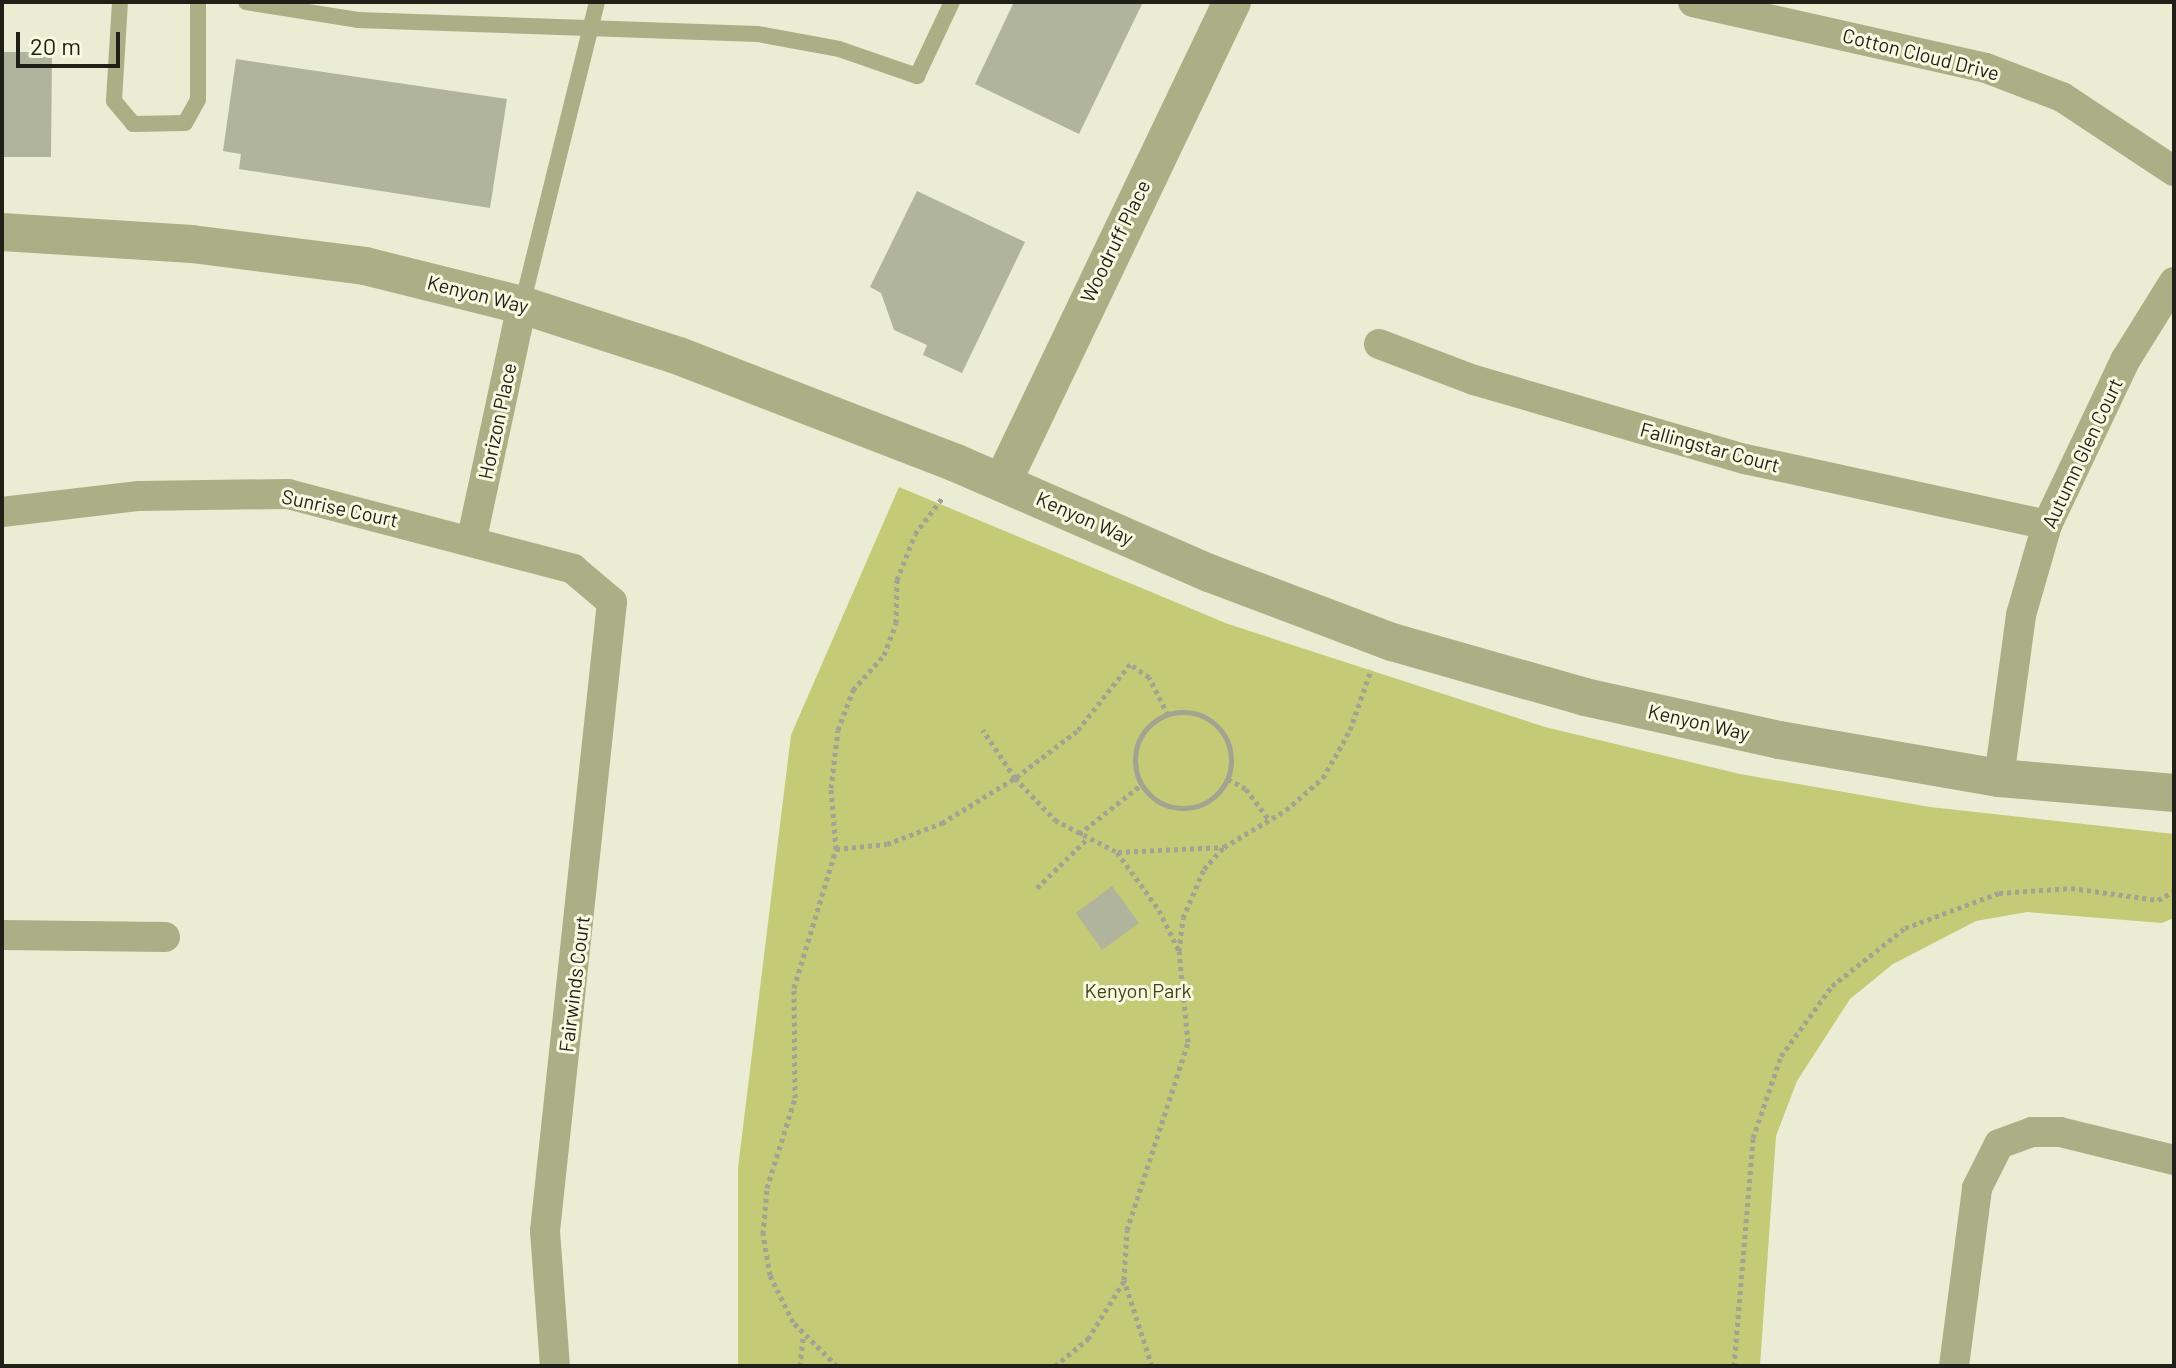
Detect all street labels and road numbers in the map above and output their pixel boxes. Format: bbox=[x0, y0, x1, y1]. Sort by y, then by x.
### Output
street label: Cotton Cloud Drive bbox=[1840, 23, 2002, 85]
street label: Woodruff Place bbox=[1075, 176, 1155, 306]
street label: Kenyon Way bbox=[425, 270, 531, 318]
street label: Horizon Place bbox=[473, 361, 521, 481]
street label: Autumn Glen Court bbox=[2037, 374, 2127, 532]
street label: Fallingstar Court bbox=[1638, 417, 1782, 477]
street label: Sunrise Court bbox=[280, 484, 400, 532]
street label: Kenyon Way bbox=[1033, 486, 1137, 550]
street label: Kenyon Way bbox=[1646, 699, 1752, 745]
street label: Fairwinds Court bbox=[554, 914, 594, 1054]

